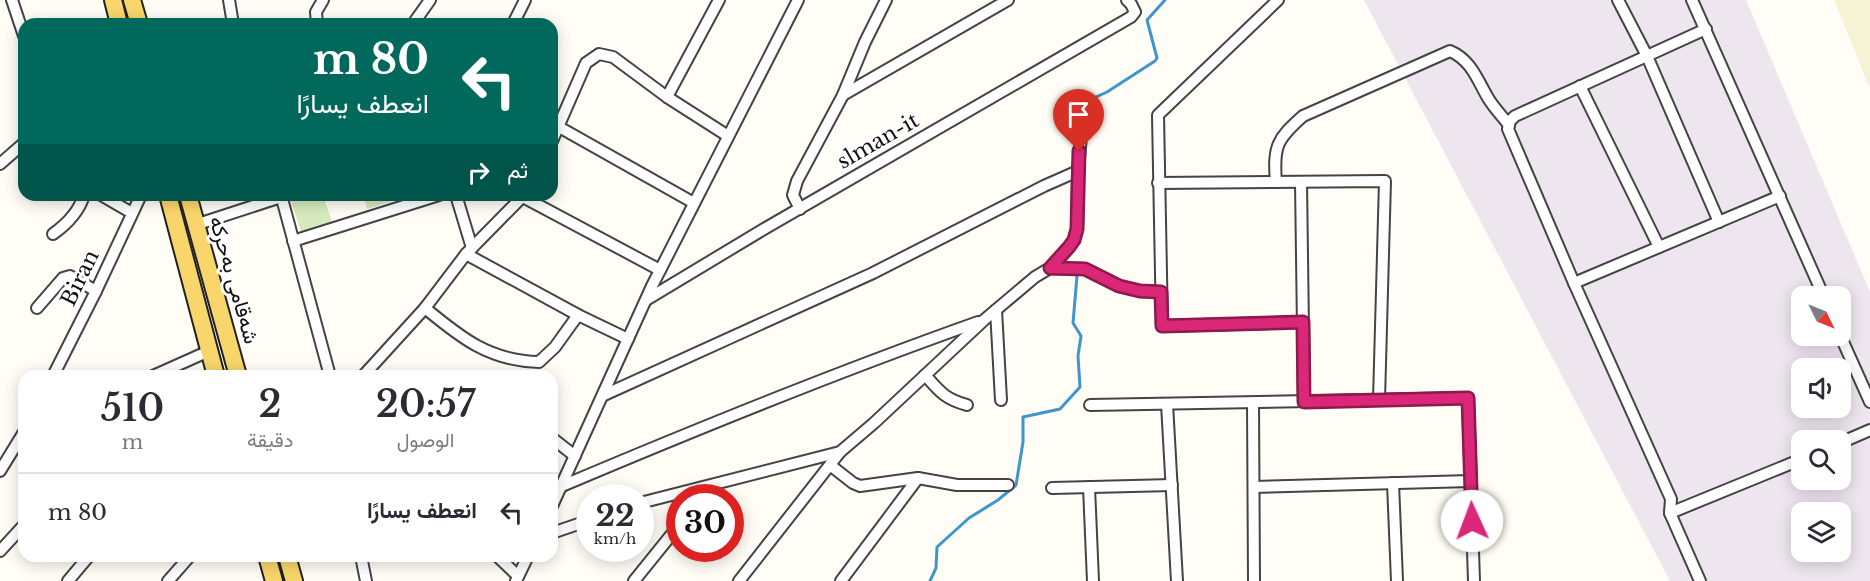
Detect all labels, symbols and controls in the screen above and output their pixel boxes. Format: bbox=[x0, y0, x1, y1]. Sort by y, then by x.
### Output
text: 80 m bbox=[313, 33, 429, 85]
icon: left bbox=[450, 42, 528, 120]
text: انعطف يسارًا bbox=[297, 87, 429, 120]
pin bbox=[1053, 89, 1104, 151]
icon: arrive bbox=[1062, 98, 1095, 131]
street label: slman-it bbox=[833, 107, 923, 175]
icon: right bbox=[462, 156, 495, 189]
text: ثم bbox=[507, 157, 528, 184]
street label: شەقامی بەحرکە bbox=[203, 213, 265, 347]
street label: Biran bbox=[55, 246, 105, 310]
north arrow bbox=[1791, 286, 1851, 346]
map controls bbox=[1791, 286, 1851, 562]
button: sound bbox=[1791, 358, 1851, 418]
text: 2 bbox=[259, 382, 282, 427]
text: 20:57 bbox=[376, 382, 475, 427]
text: 510 bbox=[101, 386, 164, 431]
text: دقيقة bbox=[247, 428, 293, 452]
text: الوصول bbox=[397, 428, 454, 452]
text: m bbox=[122, 430, 143, 454]
button: search bbox=[1791, 430, 1851, 490]
speed limit sign: 30 bbox=[666, 484, 744, 562]
position arrow bbox=[1440, 489, 1504, 553]
icon: left bbox=[495, 496, 528, 529]
text: انعطف يسارًا bbox=[367, 497, 477, 524]
text: 22 bbox=[595, 497, 635, 534]
text: 80 m bbox=[48, 499, 107, 526]
button: layers bbox=[1791, 502, 1851, 562]
text: km/h bbox=[594, 529, 636, 548]

